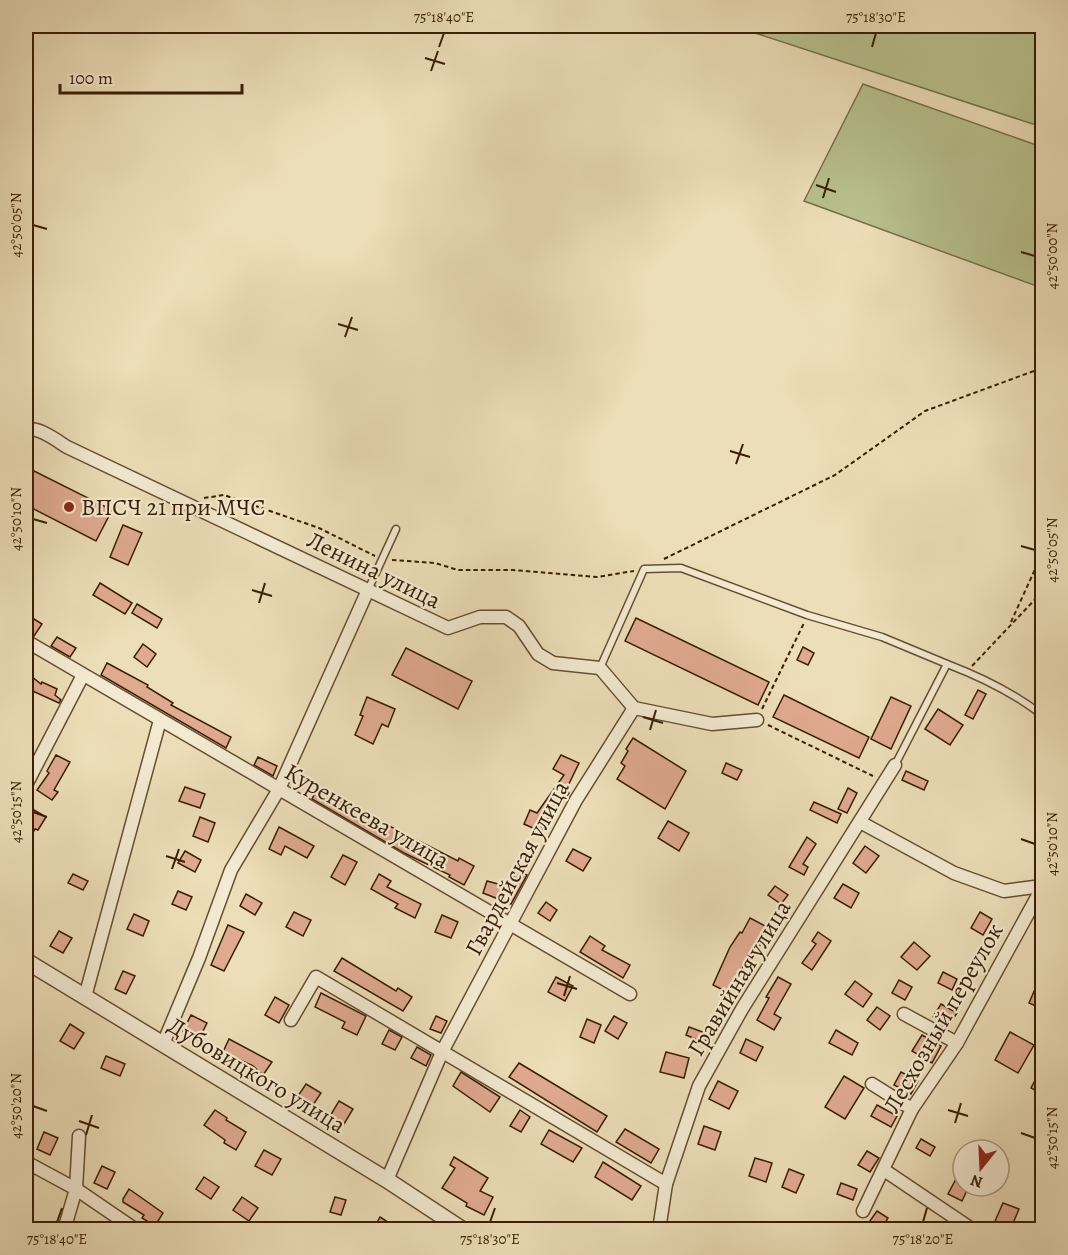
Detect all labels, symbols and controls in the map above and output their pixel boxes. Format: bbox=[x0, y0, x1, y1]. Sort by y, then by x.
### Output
text: 75°18'40"E bbox=[414, 7, 474, 27]
text: 75°18'30"E bbox=[846, 7, 906, 27]
scale bar bbox=[60, 57, 242, 95]
text: 100 m bbox=[69, 66, 113, 90]
text: 42°50'05"N bbox=[6, 192, 26, 258]
text: 42°50'00"N bbox=[1042, 222, 1062, 289]
text: 42°50'10"N bbox=[6, 487, 26, 551]
place label: ВПСЧ 21 при МЧС bbox=[81, 491, 266, 523]
marker: ВПСЧ 21 при МЧС bbox=[62, 500, 76, 514]
text: 42°50'05"N bbox=[1042, 517, 1062, 583]
street label: Ленина улица bbox=[302, 524, 446, 616]
street label: Куренкеева улица bbox=[279, 756, 455, 876]
street label: Гвардейская улица bbox=[457, 775, 577, 961]
text: 42°50'15"N bbox=[6, 781, 26, 843]
text: 42°50'10"N bbox=[1042, 812, 1062, 876]
street label: Гравийная улица bbox=[680, 894, 798, 1062]
street label: Лесхозный переулок bbox=[876, 917, 1010, 1119]
street label: Дубовицкого улица bbox=[162, 1009, 352, 1141]
text: 42°50'20"N bbox=[6, 1073, 26, 1139]
text: 42°50'15"N bbox=[1042, 1107, 1062, 1169]
north arrow bbox=[951, 1138, 1011, 1198]
text: N bbox=[967, 1169, 986, 1194]
text: 75°18'40"E bbox=[27, 1229, 87, 1249]
text: 75°18'30"E bbox=[460, 1229, 520, 1249]
text: 75°18'20"E bbox=[893, 1229, 953, 1249]

